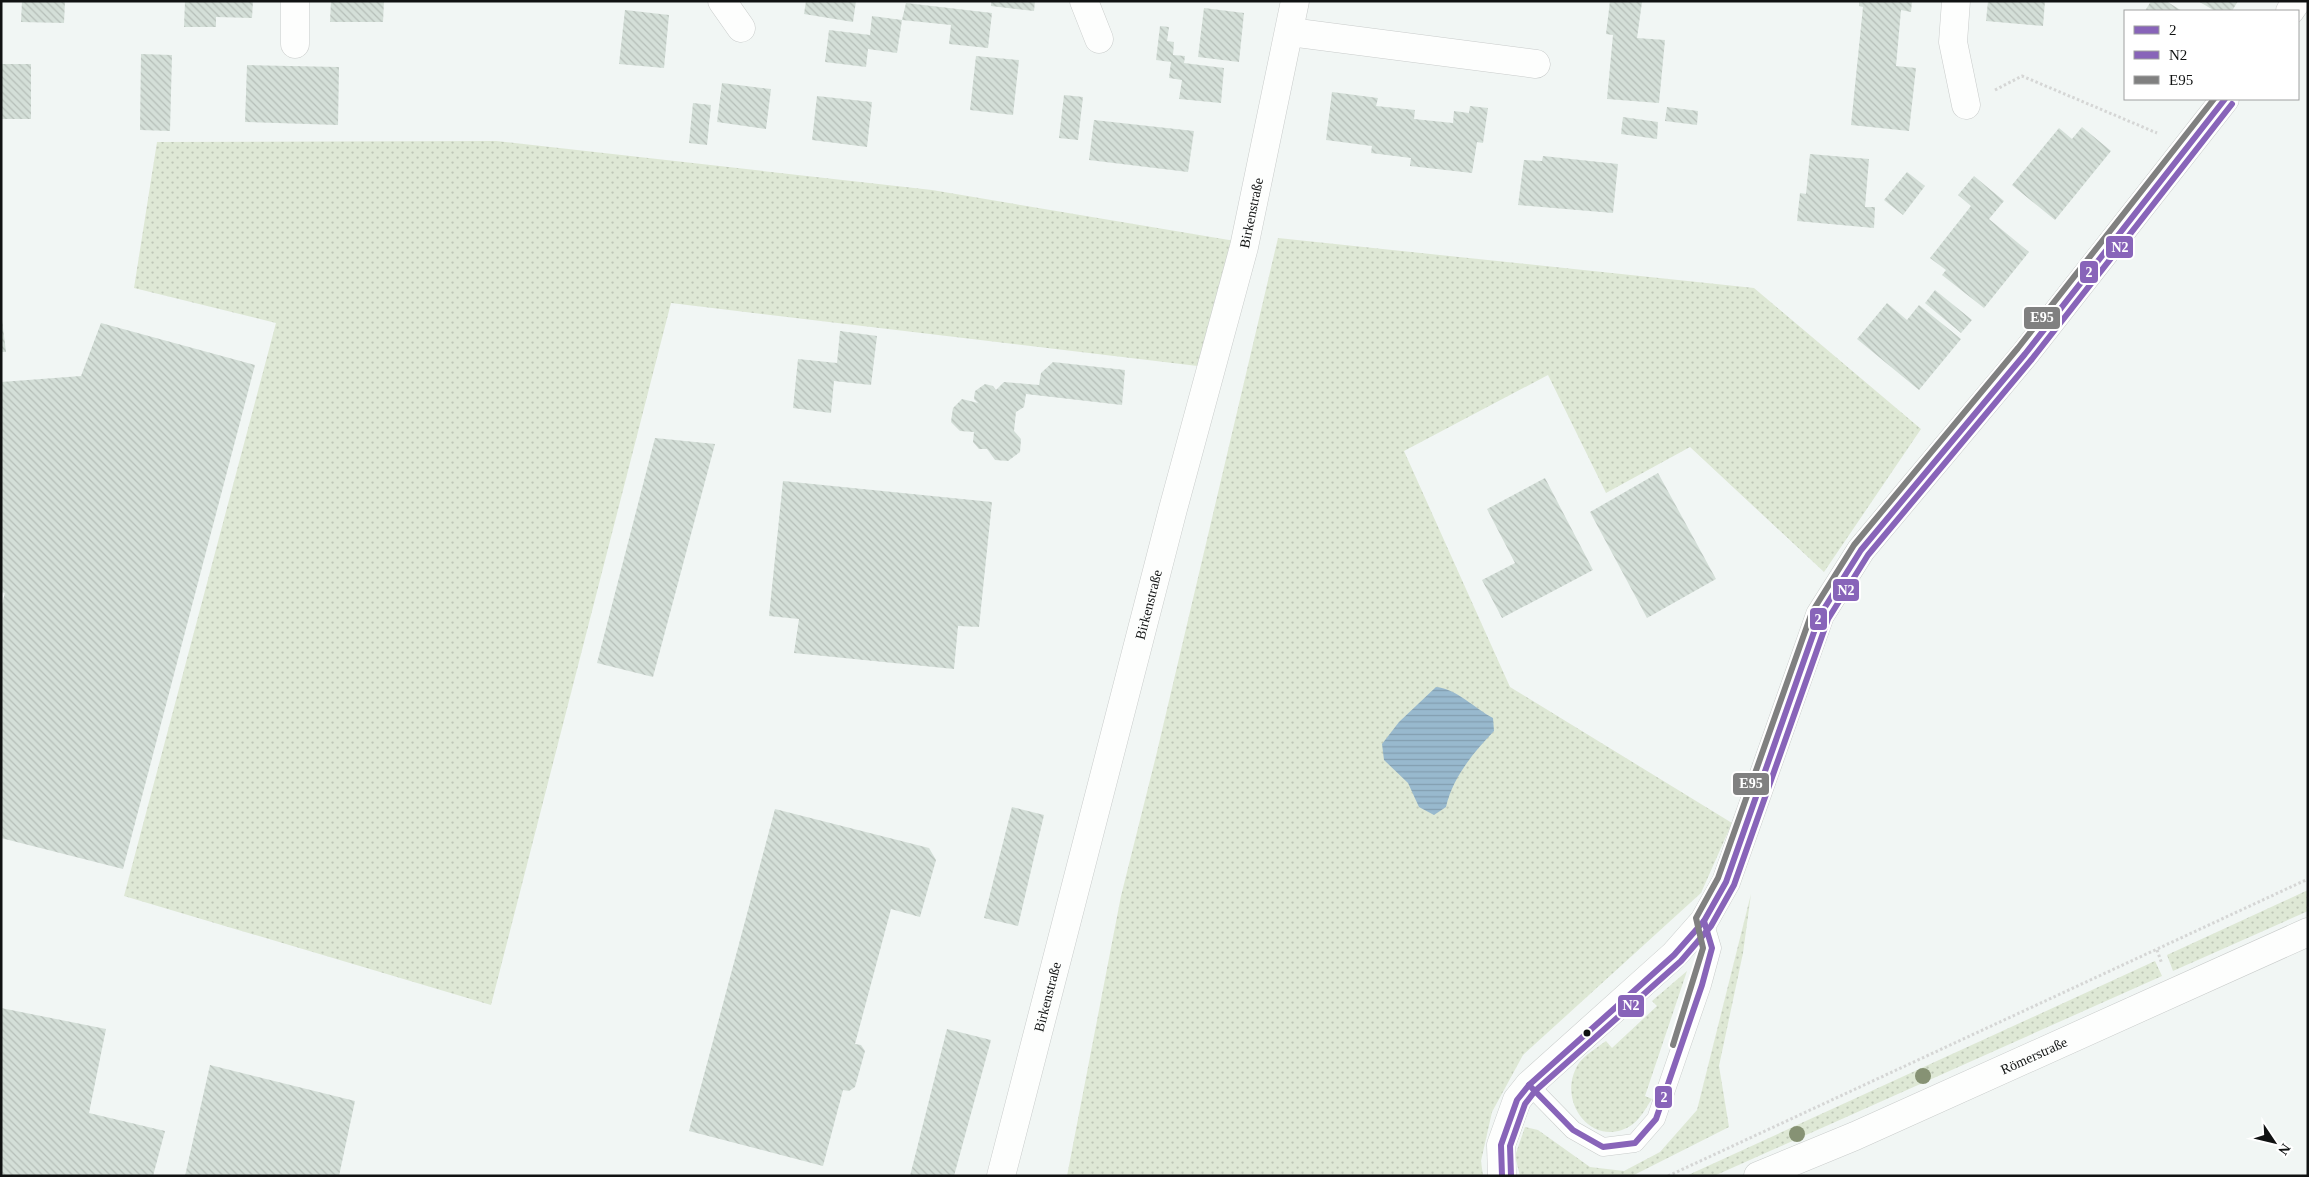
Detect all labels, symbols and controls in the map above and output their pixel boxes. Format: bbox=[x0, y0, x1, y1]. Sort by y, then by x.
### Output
legend bbox=[2124, 10, 2299, 100]
text: 2 bbox=[2169, 22, 2177, 38]
text: N2 bbox=[2169, 47, 2187, 63]
text: E95 bbox=[2169, 72, 2193, 88]
street label: Birkenstraße bbox=[1236, 176, 1266, 250]
line badge: N2 bbox=[2105, 235, 2134, 259]
text: N2 bbox=[2111, 240, 2129, 255]
line badge: 2 bbox=[2079, 260, 2099, 284]
text: 2 bbox=[2086, 265, 2093, 280]
line badge: E95 bbox=[2023, 306, 2061, 330]
text: E95 bbox=[2030, 310, 2054, 325]
street label: Birkenstraße bbox=[1132, 568, 1165, 641]
line badge: N2 bbox=[1832, 578, 1860, 602]
text: N2 bbox=[1837, 583, 1855, 598]
line badge: 2 bbox=[1809, 607, 1828, 631]
text: 2 bbox=[1815, 612, 1822, 627]
line badge: E95 bbox=[1732, 772, 1770, 796]
text: E95 bbox=[1739, 776, 1763, 791]
street label: Birkenstraße bbox=[1031, 960, 1063, 1033]
line badge: N2 bbox=[1617, 994, 1645, 1018]
text: N2 bbox=[1622, 998, 1640, 1013]
unlabelled marker bbox=[1582, 1028, 1592, 1038]
street label: Römerstraße bbox=[1998, 1034, 2069, 1077]
line badge: 2 bbox=[1654, 1085, 1673, 1109]
text: 2 bbox=[1661, 1090, 1668, 1105]
north arrow bbox=[2249, 1117, 2299, 1167]
text: N bbox=[2275, 1141, 2293, 1158]

